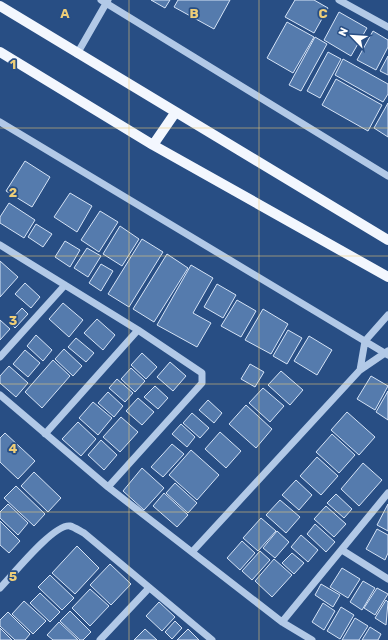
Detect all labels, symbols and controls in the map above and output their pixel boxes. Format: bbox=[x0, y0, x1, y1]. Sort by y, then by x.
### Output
text: A bbox=[60, 6, 70, 21]
text: B bbox=[189, 6, 199, 21]
text: C bbox=[318, 6, 328, 21]
north arrow bbox=[332, 16, 372, 56]
text: N bbox=[336, 26, 351, 38]
text: 1 bbox=[10, 57, 16, 72]
text: 2 bbox=[9, 185, 17, 200]
text: 3 bbox=[9, 313, 18, 328]
text: 4 bbox=[9, 441, 18, 456]
text: 5 bbox=[9, 569, 17, 584]

